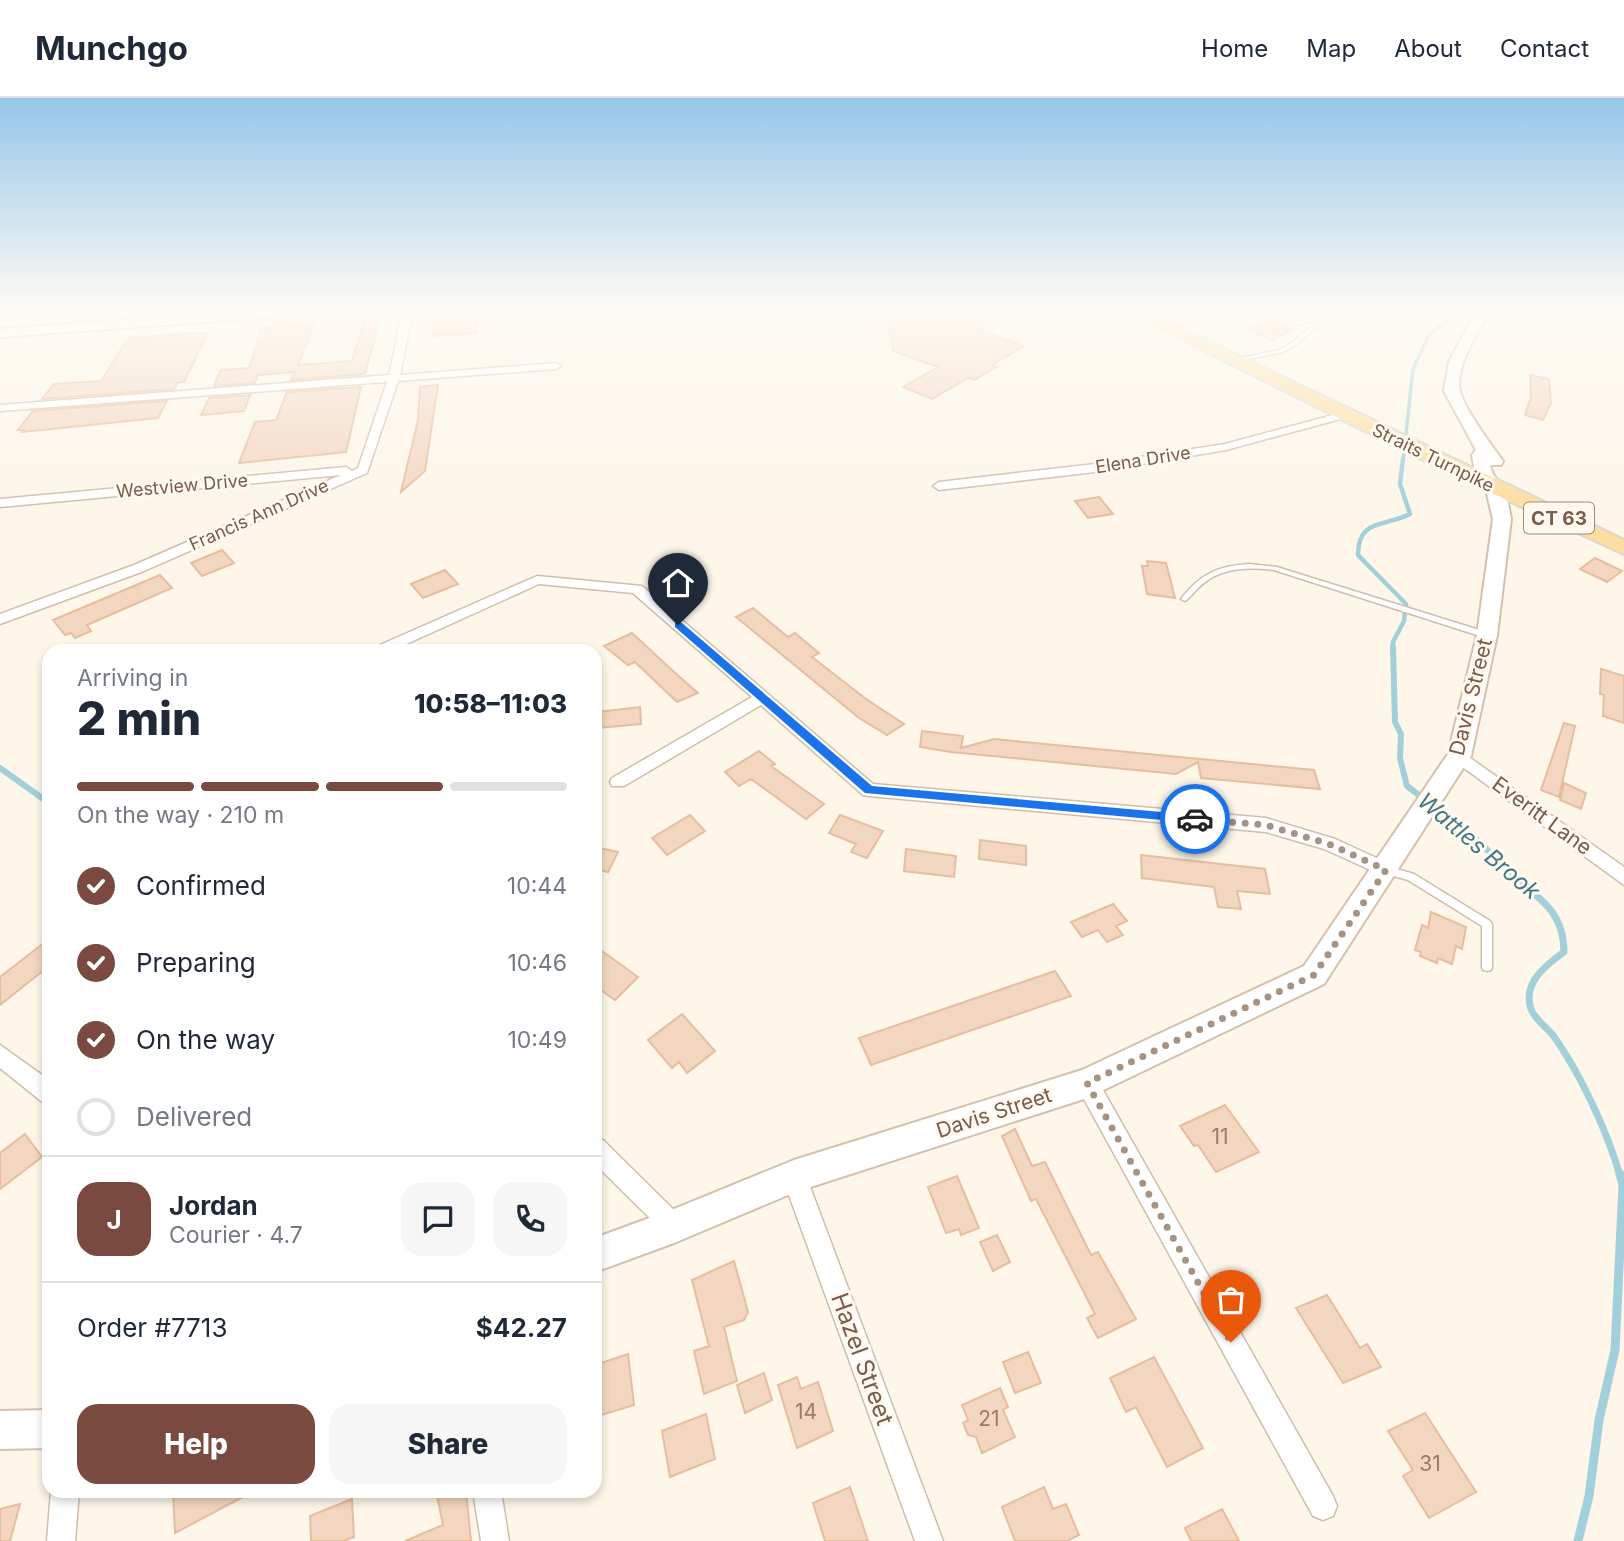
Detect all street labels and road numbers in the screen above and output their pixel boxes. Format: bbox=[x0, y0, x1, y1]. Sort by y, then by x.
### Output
street label: Straits Turnpike bbox=[1369, 419, 1498, 496]
street label: Elena Drive bbox=[1094, 442, 1192, 477]
street label: Westview Drive bbox=[115, 469, 249, 502]
street label: Francis Ann Drive bbox=[186, 474, 332, 555]
road number: CT 63 bbox=[1524, 502, 1594, 534]
street label: Davis Street bbox=[1444, 636, 1497, 758]
street label: Everitt Lane bbox=[1488, 771, 1597, 860]
street label: Davis Street bbox=[933, 1082, 1055, 1143]
street label: Hazel Street bbox=[825, 1289, 900, 1429]

